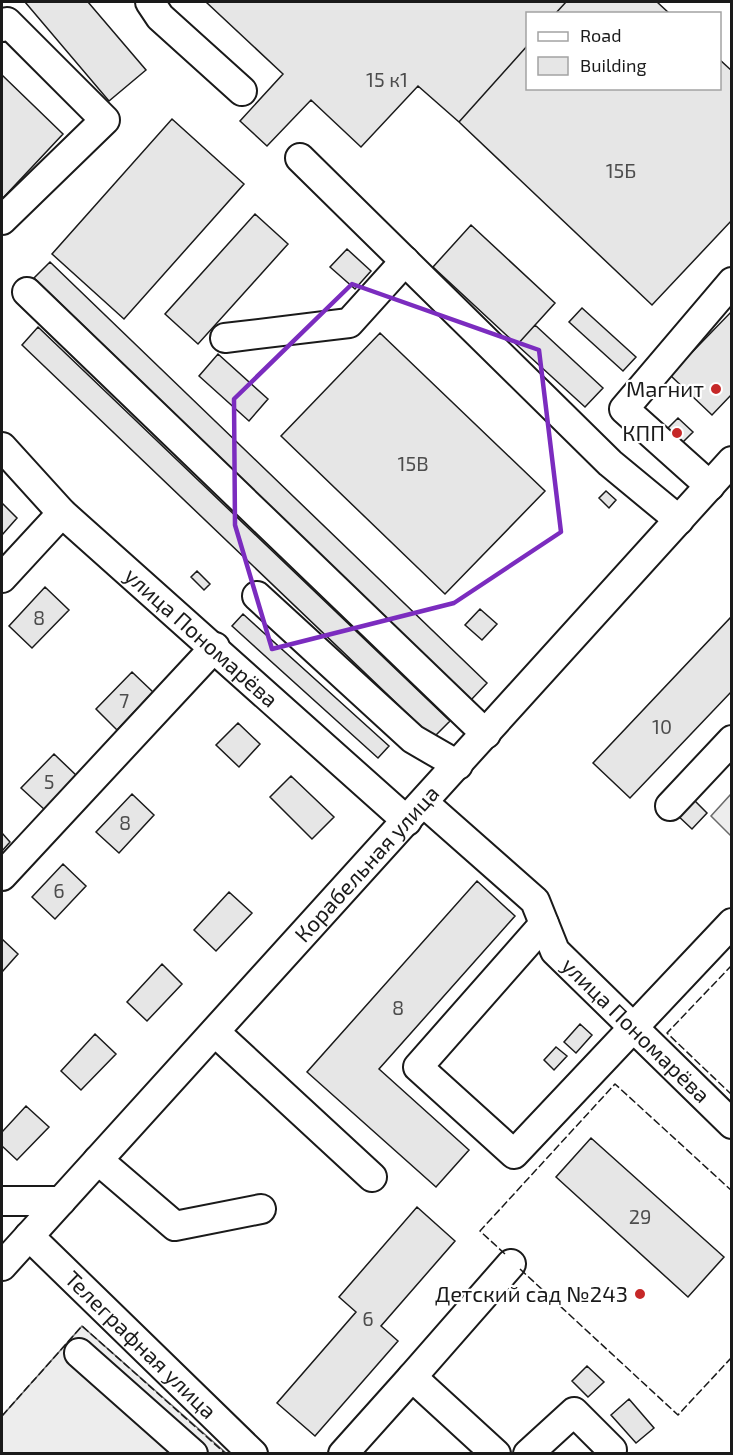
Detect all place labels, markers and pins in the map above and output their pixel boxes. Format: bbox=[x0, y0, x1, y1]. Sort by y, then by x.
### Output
place label: Магнит bbox=[626, 375, 704, 401]
marker: Магнит bbox=[709, 382, 723, 396]
place label: КПП bbox=[622, 419, 665, 445]
marker: КПП bbox=[670, 426, 684, 440]
place label: Детский сад №243 bbox=[435, 1280, 628, 1306]
marker: Детский сад №243 bbox=[633, 1287, 647, 1301]

